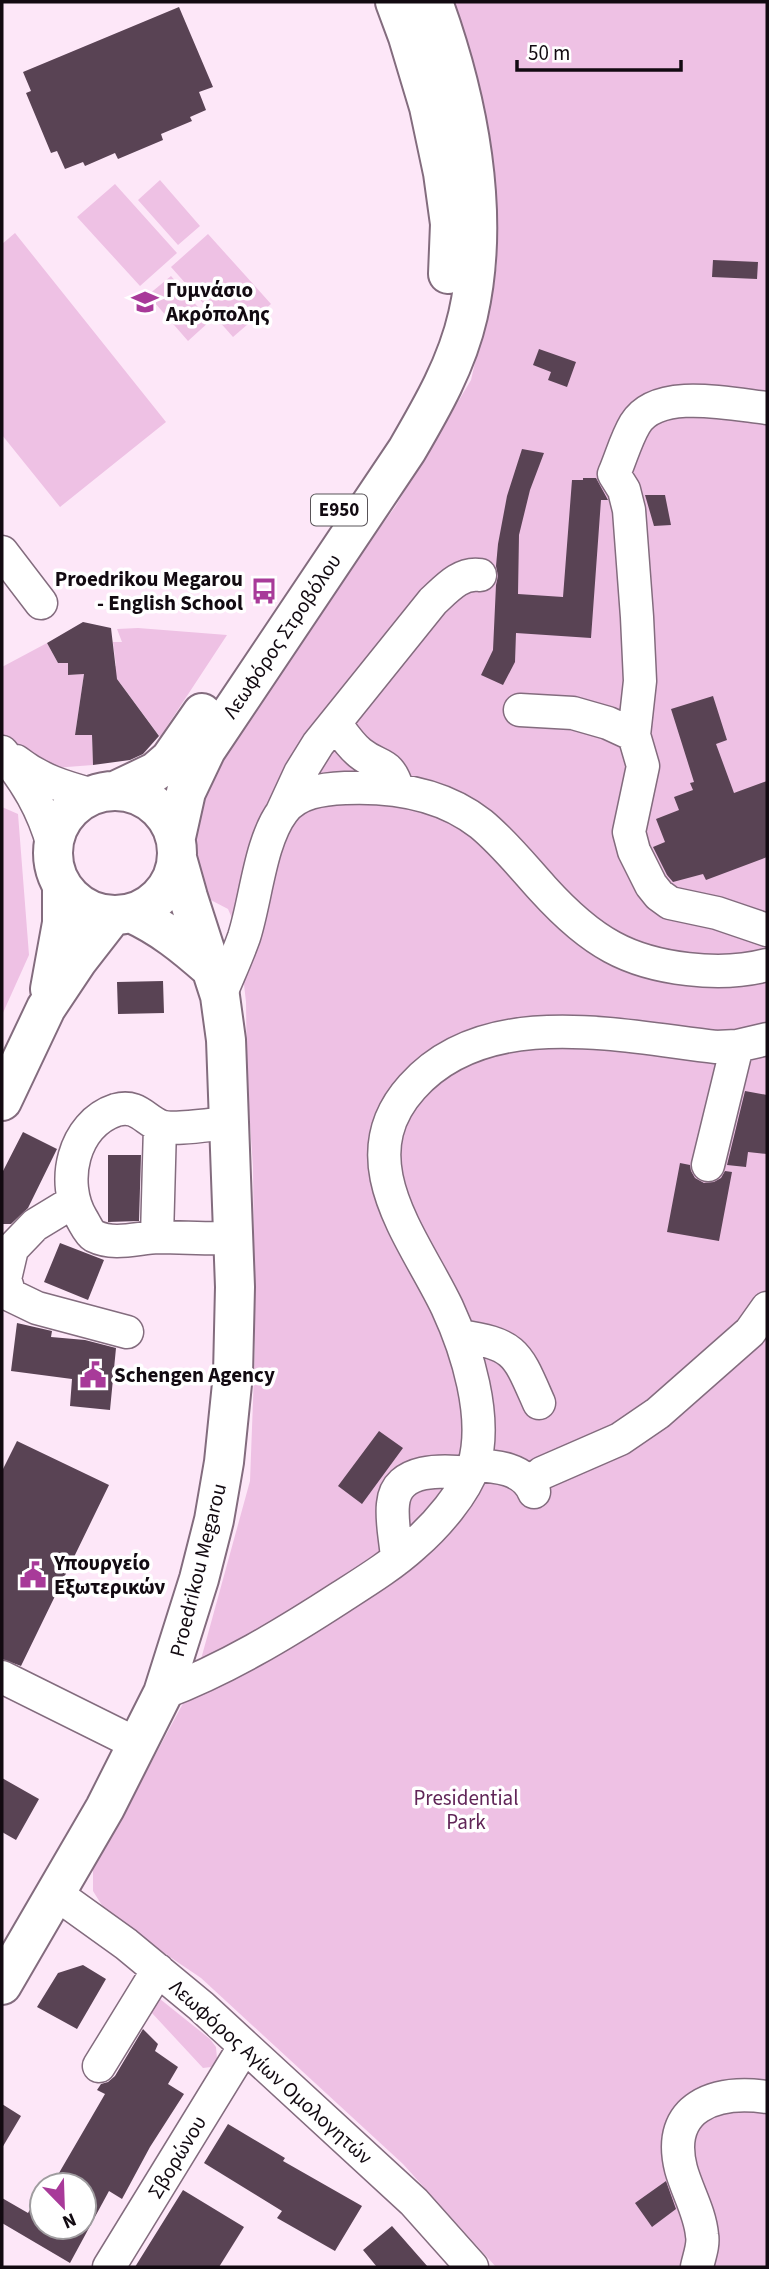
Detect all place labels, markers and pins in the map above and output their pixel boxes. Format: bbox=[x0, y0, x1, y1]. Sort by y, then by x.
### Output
place label: Γυμνάσιο Ακρόπολης bbox=[165, 275, 270, 329]
school or university icon: Γυμνάσιο Ακρόπολης bbox=[130, 287, 160, 317]
place label: Proedrikou Megarou - English School bbox=[55, 564, 243, 618]
bus stop icon: Proedrikou Megarou - English School bbox=[249, 576, 279, 606]
public building icon: Schengen Agency bbox=[78, 1360, 108, 1390]
place label: Schengen Agency bbox=[114, 1360, 275, 1390]
place label: Υπουργείο Εξωτερικών bbox=[53, 1548, 165, 1602]
public building icon: Υπουργείο Εξωτερικών bbox=[18, 1560, 48, 1590]

